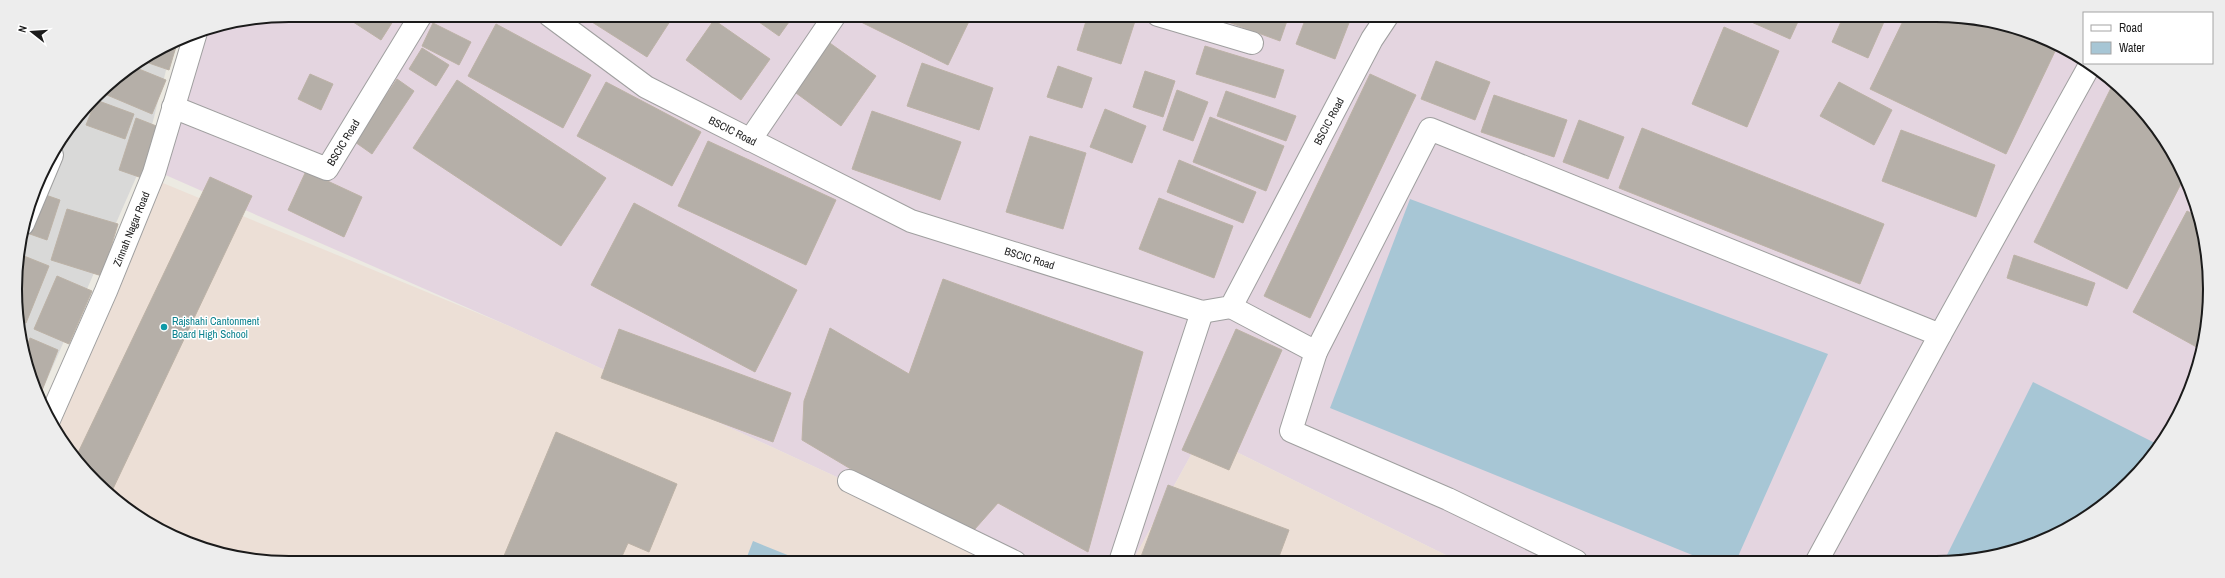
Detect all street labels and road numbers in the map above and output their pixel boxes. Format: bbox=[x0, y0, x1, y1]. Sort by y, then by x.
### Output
street label: BSCIC Road bbox=[1311, 95, 1347, 147]
street label: BSCIC Road bbox=[706, 113, 759, 149]
street label: BSCIC Road bbox=[324, 117, 363, 168]
street label: Zinnah Nagar Road bbox=[110, 190, 153, 268]
street label: BSCIC Road bbox=[1003, 244, 1056, 272]

